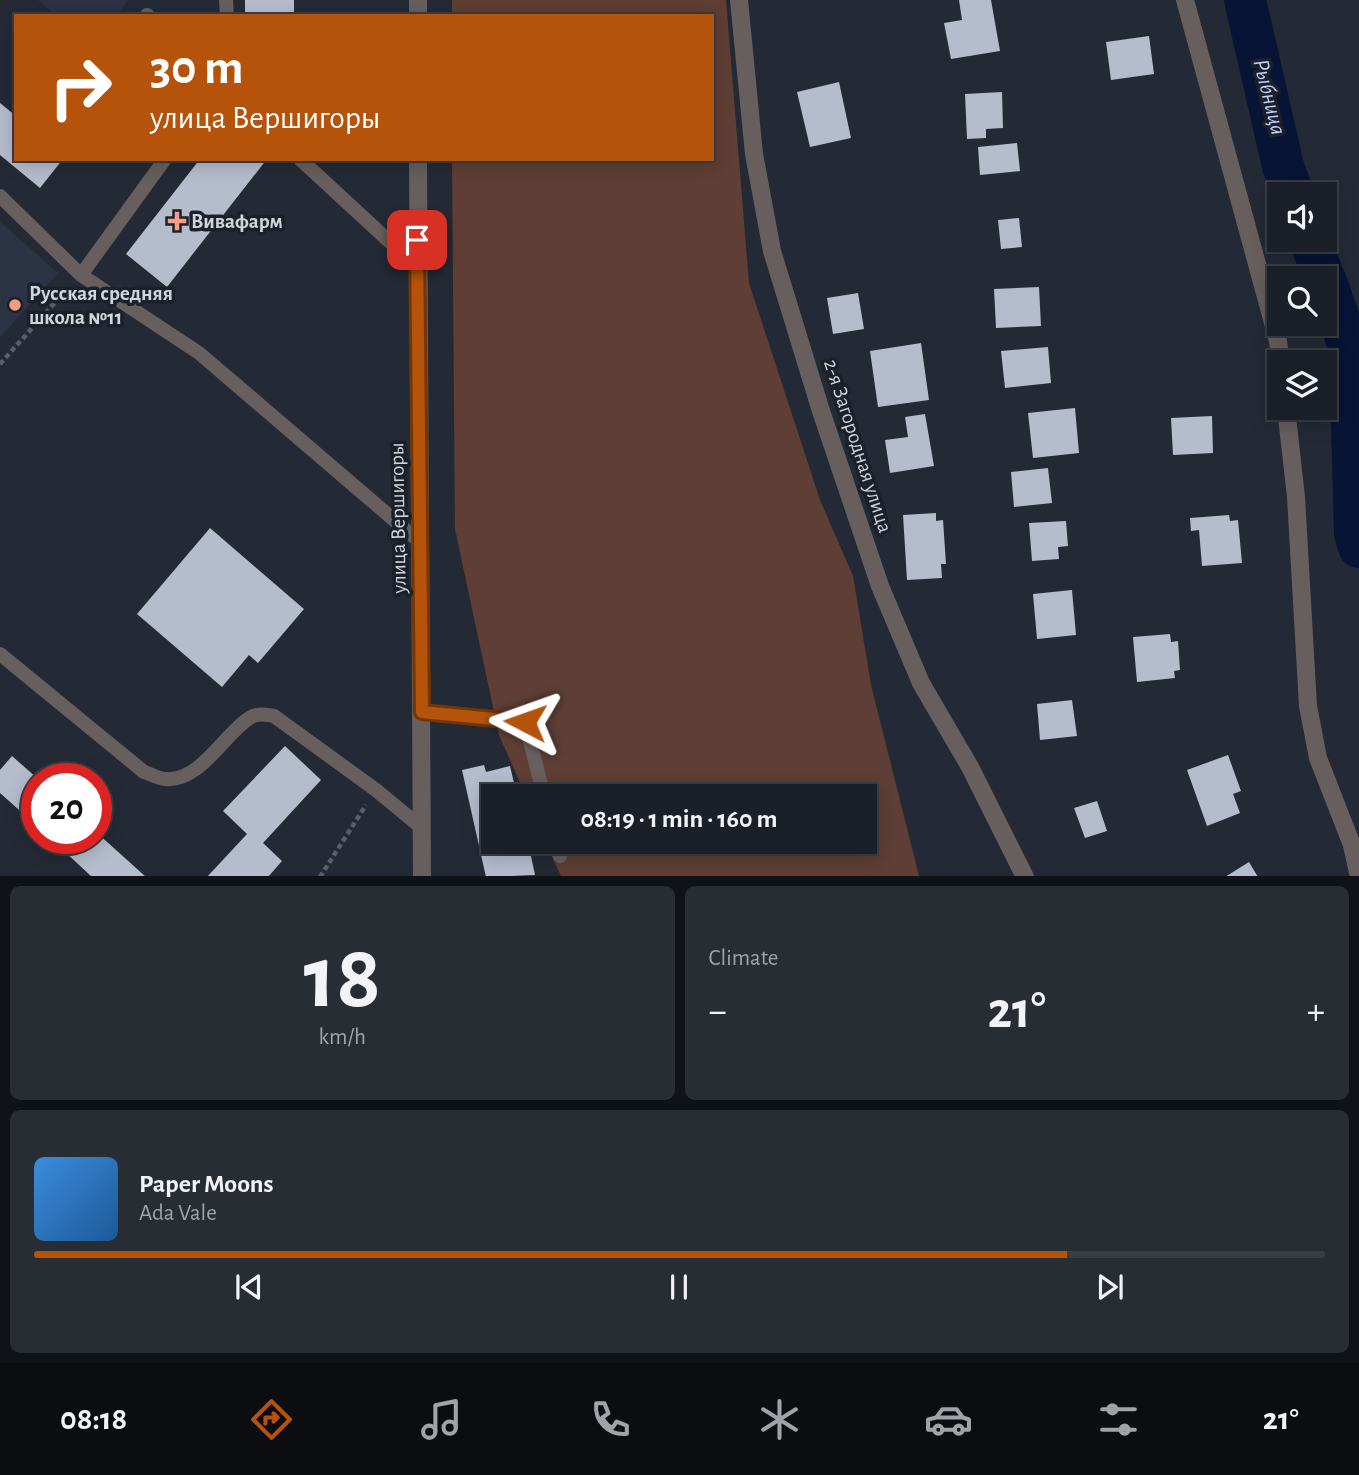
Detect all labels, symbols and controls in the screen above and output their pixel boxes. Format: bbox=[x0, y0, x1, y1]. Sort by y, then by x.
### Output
icon: right bbox=[35, 42, 126, 133]
text: 30 m bbox=[150, 44, 244, 93]
water label: Рыбница bbox=[1249, 57, 1289, 137]
text: улица Вершигоры bbox=[150, 102, 380, 134]
map controls bbox=[1267, 182, 1337, 420]
button: sound bbox=[1267, 182, 1337, 252]
pin bbox=[387, 210, 447, 270]
place label: Вивафарм bbox=[191, 211, 283, 232]
marker: Вивафарм bbox=[169, 213, 185, 229]
icon: arrive bbox=[398, 221, 436, 259]
button: search bbox=[1267, 266, 1337, 336]
place label: Русская средняя школа №11 bbox=[29, 283, 173, 328]
marker: Русская средняя школа №11 bbox=[7, 297, 23, 313]
button: layers bbox=[1267, 350, 1337, 420]
street label: 2-я Загородная улица bbox=[820, 357, 896, 536]
street label: улица Вершигоры bbox=[386, 442, 410, 595]
position arrow bbox=[488, 685, 562, 759]
speed limit sign: 20 bbox=[21, 763, 112, 854]
text: 08:19 · 1 min · 160 m bbox=[580, 806, 778, 832]
text: 18 bbox=[303, 933, 381, 1024]
text: Climate bbox=[709, 947, 778, 970]
text: 21° bbox=[988, 985, 1046, 1037]
text: − bbox=[709, 993, 727, 1031]
text: + bbox=[1307, 993, 1325, 1031]
text: km/h bbox=[319, 1026, 366, 1049]
text: Paper Moons bbox=[139, 1171, 274, 1197]
text: Ada Vale bbox=[139, 1202, 217, 1225]
icon: previous bbox=[230, 1268, 268, 1306]
icon: pause bbox=[660, 1268, 698, 1306]
icon: next bbox=[1091, 1268, 1129, 1306]
icon: directions bbox=[247, 1395, 296, 1444]
icon: music bbox=[417, 1395, 466, 1444]
icon: phone bbox=[586, 1395, 635, 1444]
icon: climate bbox=[755, 1395, 804, 1444]
icon: car bbox=[924, 1395, 973, 1444]
icon: filters bbox=[1094, 1395, 1143, 1444]
text: 08:18 bbox=[60, 1403, 127, 1435]
text: 21° bbox=[1263, 1403, 1299, 1435]

